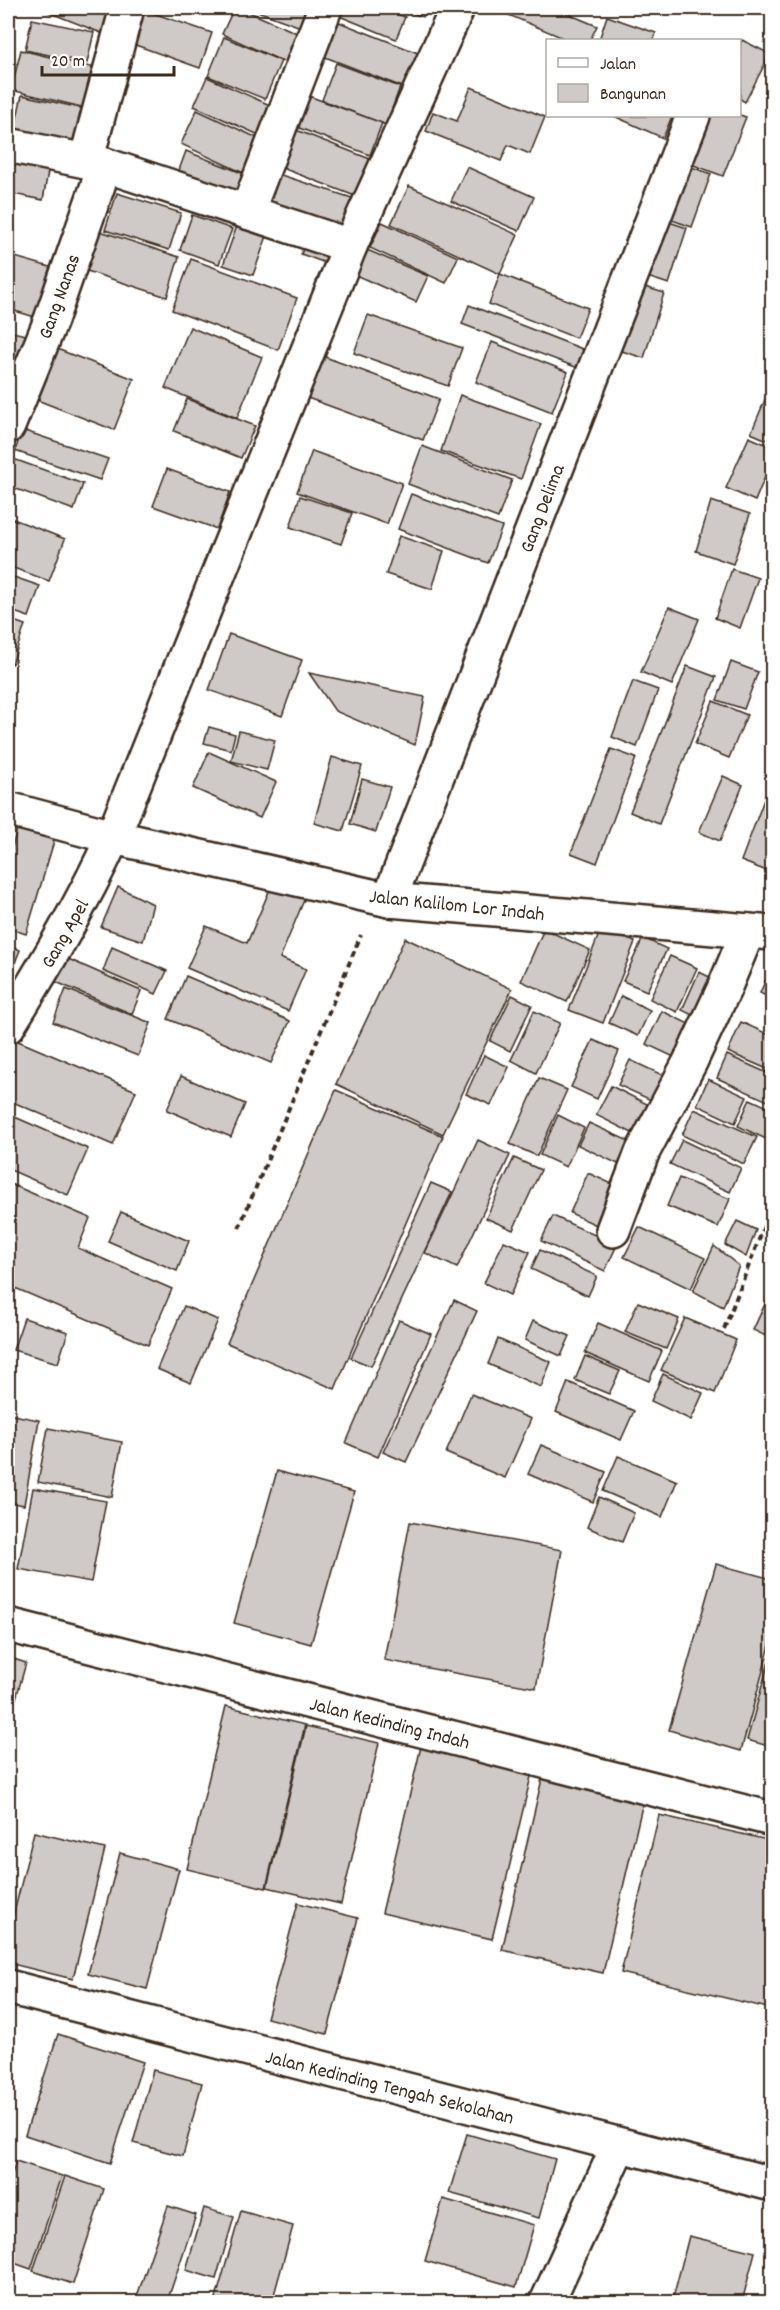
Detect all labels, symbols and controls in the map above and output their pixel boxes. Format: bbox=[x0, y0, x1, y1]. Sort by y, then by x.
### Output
scale bar bbox=[42, 39, 174, 77]
legend bbox=[546, 39, 741, 117]
text: 20 m bbox=[51, 50, 85, 75]
text: Jalan bbox=[600, 53, 636, 78]
text: Bangunan bbox=[600, 83, 666, 108]
street label: Gang Nanas bbox=[33, 251, 89, 343]
street label: Gang Delima bbox=[514, 460, 574, 557]
street label: Jalan Kalilom Lor Indah bbox=[368, 884, 546, 930]
street label: Gang Apel bbox=[36, 894, 98, 974]
street label: Jalan Kedinding Indah bbox=[306, 1691, 472, 1758]
street label: Jalan Kedinding Tengah Sekolahan bbox=[262, 2044, 516, 2133]

